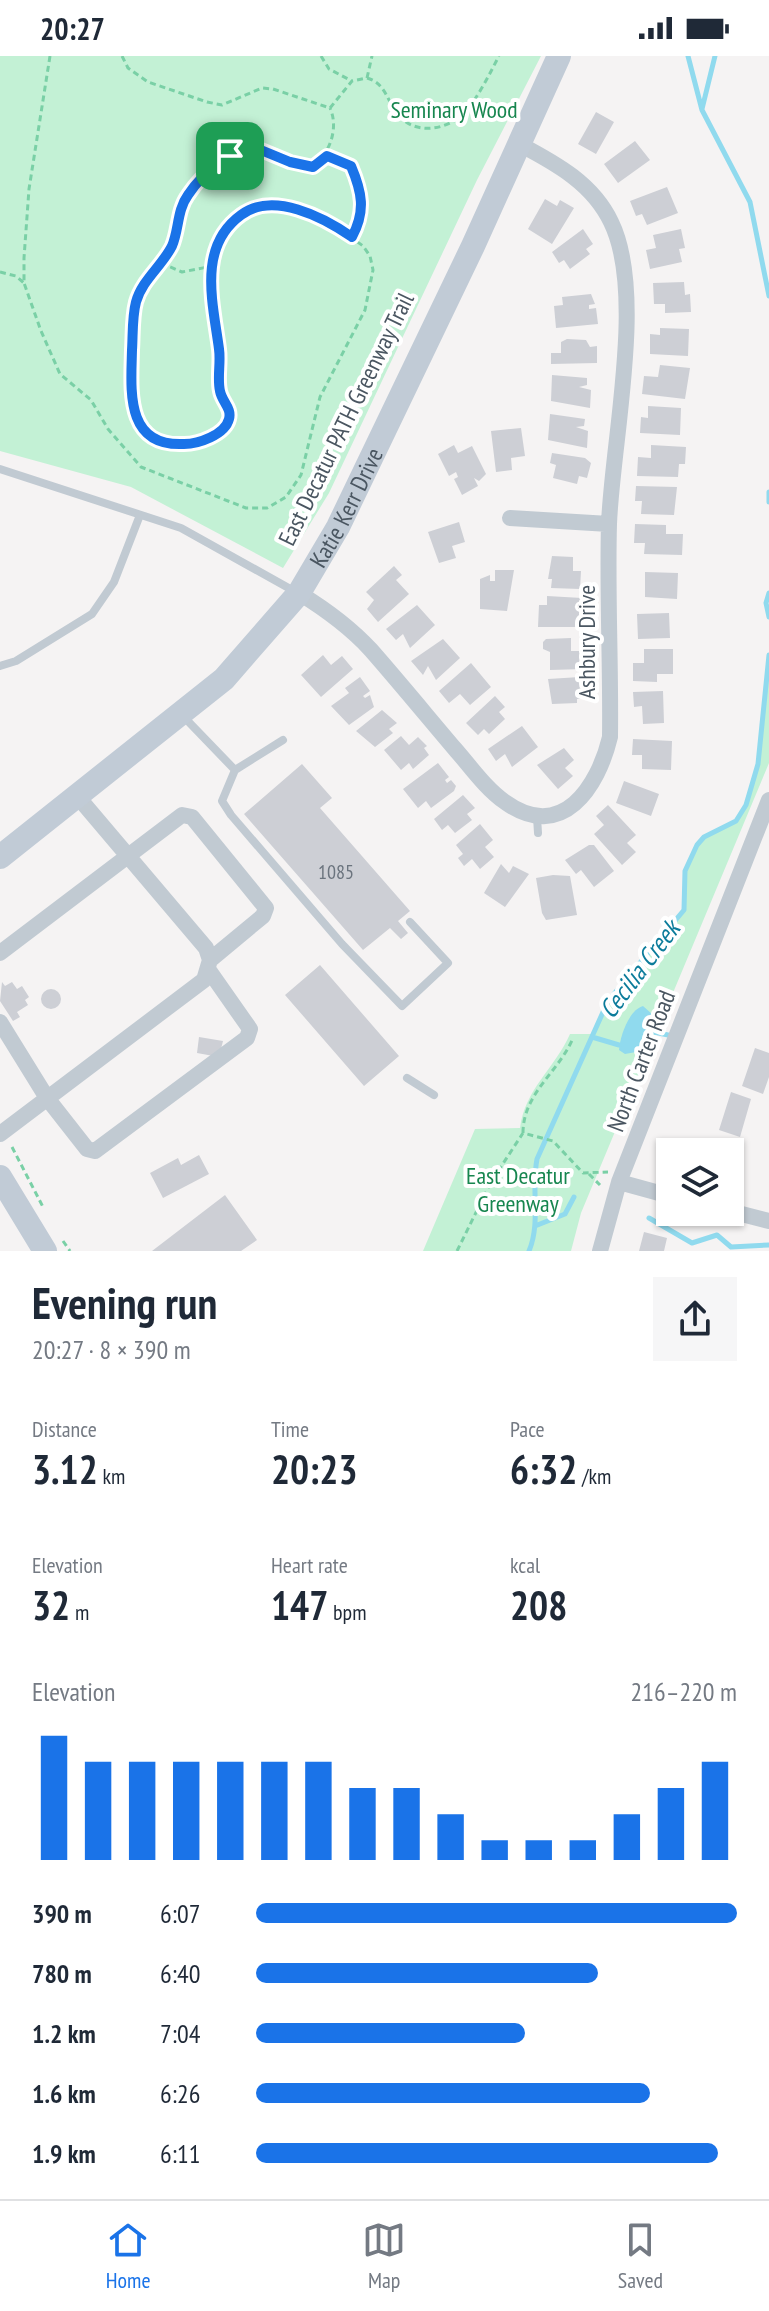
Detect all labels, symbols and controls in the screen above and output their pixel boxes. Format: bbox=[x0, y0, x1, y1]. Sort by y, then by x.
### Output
text: 20:27 bbox=[40, 9, 105, 48]
park label: Seminary Wood bbox=[390, 94, 518, 125]
pin bbox=[196, 122, 264, 190]
icon: arrive bbox=[208, 134, 252, 178]
street label: East Decatur PATH Greenway Trail bbox=[271, 287, 421, 551]
street label: Katie Kerr Drive bbox=[302, 442, 389, 573]
street label: Ashbury Drive bbox=[571, 585, 602, 699]
house number: 1085 bbox=[318, 859, 354, 885]
water label: Cecilia Creek bbox=[591, 911, 688, 1025]
street label: North Carter Road bbox=[600, 986, 682, 1136]
map controls bbox=[656, 1138, 744, 1226]
button: layers bbox=[656, 1138, 744, 1226]
park label: East Decatur Greenway bbox=[466, 1160, 570, 1219]
text: Evening run bbox=[32, 1274, 217, 1331]
button: share bbox=[653, 1277, 737, 1361]
text: 20:27 · 8 × 390 m bbox=[32, 1333, 191, 1366]
text: Distance bbox=[32, 1415, 97, 1443]
text: Time bbox=[271, 1415, 309, 1443]
text: Pace bbox=[510, 1415, 545, 1443]
text: 3.12 bbox=[32, 1443, 98, 1495]
text: 20:23 bbox=[271, 1443, 358, 1495]
text: 6:32 bbox=[510, 1443, 577, 1495]
text: km bbox=[98, 1462, 125, 1490]
text: /km bbox=[577, 1462, 611, 1490]
text: Elevation bbox=[32, 1551, 103, 1579]
text: Heart rate bbox=[271, 1551, 348, 1579]
text: kcal bbox=[510, 1551, 540, 1579]
text: 32 bbox=[32, 1579, 70, 1631]
text: 147 bbox=[271, 1579, 328, 1631]
text: 208 bbox=[510, 1579, 567, 1631]
text: m bbox=[70, 1598, 89, 1626]
text: bpm bbox=[328, 1598, 366, 1626]
text: Elevation bbox=[32, 1675, 115, 1708]
text: 216–220 m bbox=[631, 1675, 737, 1708]
text: 390 m bbox=[32, 1897, 92, 1930]
text: 6:07 bbox=[160, 1897, 200, 1930]
text: 780 m bbox=[32, 1957, 92, 1990]
text: 6:40 bbox=[160, 1957, 200, 1990]
text: 1.2 km bbox=[32, 2017, 96, 2050]
text: 7:04 bbox=[160, 2017, 200, 2050]
text: 1.6 km bbox=[32, 2077, 96, 2110]
text: 6:26 bbox=[160, 2077, 200, 2110]
text: 1.9 km bbox=[32, 2137, 96, 2170]
text: 6:11 bbox=[160, 2137, 200, 2170]
tab: Home bbox=[106, 2218, 151, 2294]
tab: Map bbox=[362, 2218, 406, 2294]
tab: Saved bbox=[618, 2218, 663, 2294]

